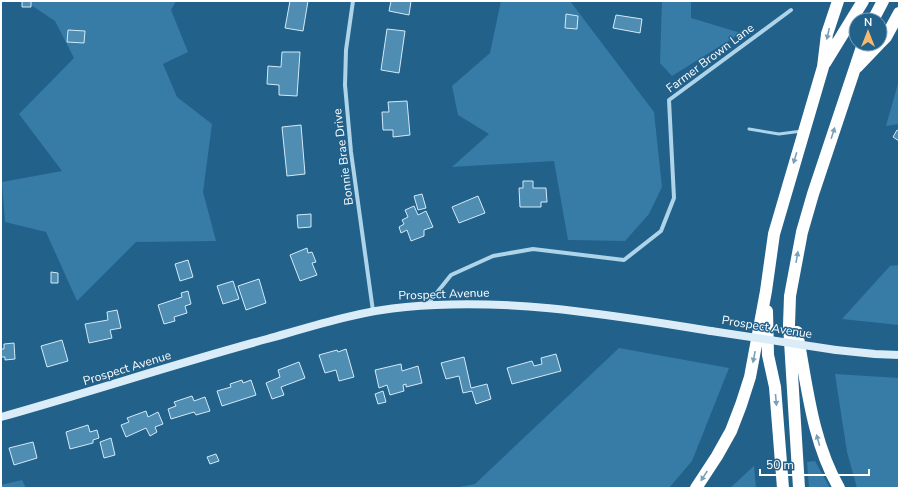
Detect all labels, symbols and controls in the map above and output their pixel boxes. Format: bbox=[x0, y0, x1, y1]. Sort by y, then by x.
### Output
north arrow bbox=[848, 12, 888, 52]
text: N bbox=[864, 15, 872, 30]
street label: Farmer Brown Lane bbox=[663, 20, 757, 96]
one-way arrow bbox=[824, 27, 830, 40]
street label: Bonnie Brae Drive bbox=[329, 108, 357, 206]
one-way arrow bbox=[830, 126, 836, 138]
one-way arrow bbox=[792, 152, 798, 164]
one-way arrow bbox=[795, 251, 801, 264]
street label: Prospect Avenue bbox=[398, 284, 490, 304]
street label: Prospect Avenue bbox=[721, 312, 813, 342]
street label: Prospect Avenue bbox=[81, 347, 173, 389]
one-way arrow bbox=[750, 351, 756, 363]
one-way arrow bbox=[772, 394, 779, 406]
one-way arrow bbox=[815, 433, 821, 445]
scale bar bbox=[760, 451, 869, 477]
text: 50 m bbox=[766, 457, 794, 473]
one-way arrow bbox=[701, 471, 708, 482]

